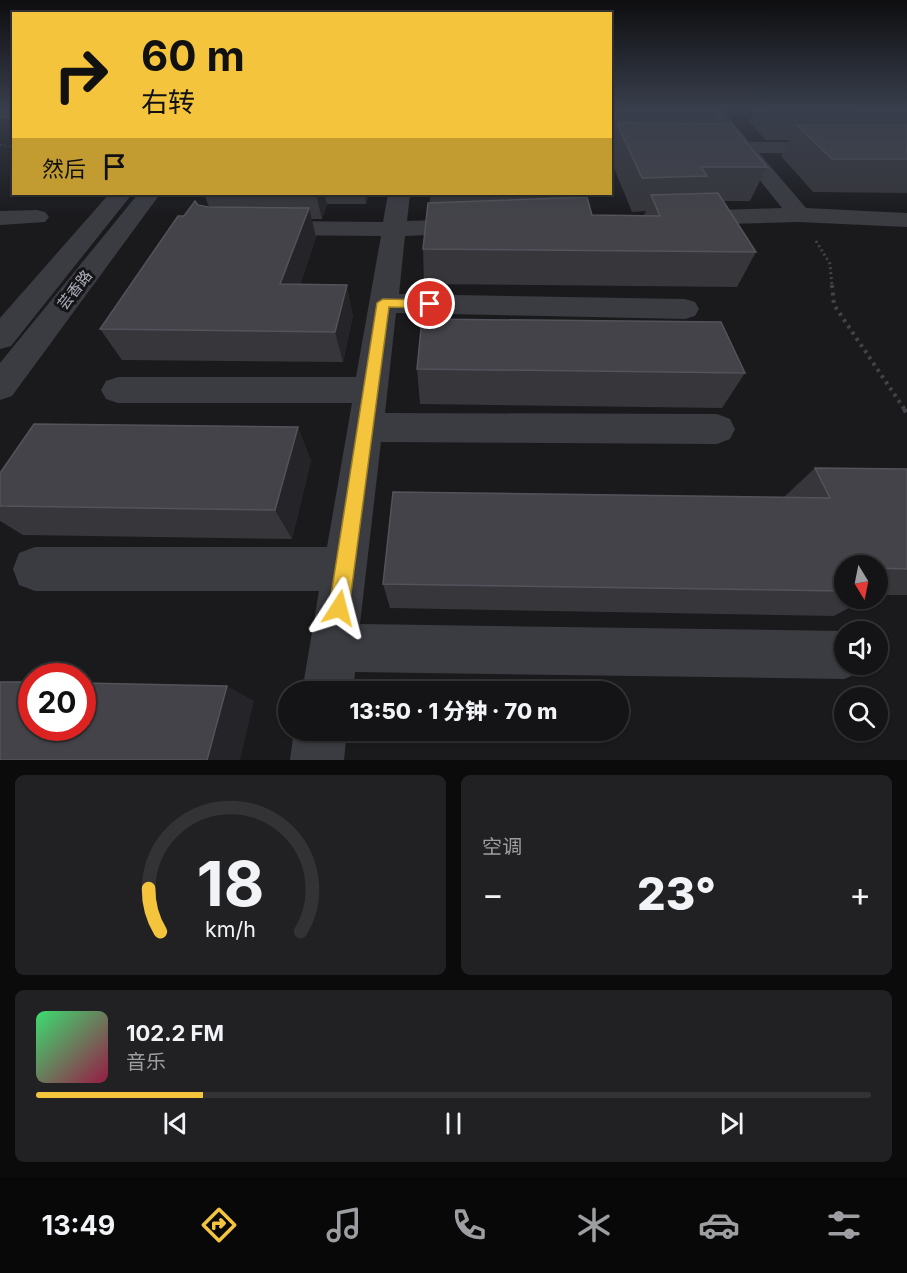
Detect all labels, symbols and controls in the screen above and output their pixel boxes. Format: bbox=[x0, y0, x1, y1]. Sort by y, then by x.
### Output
text: 60 m bbox=[141, 30, 245, 81]
icon: right bbox=[42, 36, 120, 114]
text: 右转 bbox=[141, 86, 195, 119]
icon: arrive bbox=[98, 150, 131, 183]
text: 然后 bbox=[42, 156, 86, 182]
street label: 芸香路 bbox=[53, 266, 96, 313]
pin bbox=[404, 278, 455, 329]
icon: arrive bbox=[413, 287, 446, 320]
north arrow bbox=[834, 555, 888, 609]
map controls bbox=[834, 555, 888, 741]
position arrow bbox=[307, 576, 371, 640]
button: sound bbox=[834, 621, 888, 675]
speed limit sign: 20 bbox=[18, 663, 96, 741]
button: search bbox=[834, 687, 888, 741]
text: 13:50 · 1 分钟 · 70 m bbox=[350, 698, 557, 724]
text: 空调 bbox=[482, 835, 522, 859]
text: 18 bbox=[197, 846, 264, 921]
text: 23° bbox=[637, 866, 716, 921]
text: − bbox=[482, 874, 504, 914]
text: + bbox=[849, 874, 871, 914]
text: km/h bbox=[205, 916, 256, 942]
text: 102.2 FM bbox=[126, 1020, 224, 1046]
text: 音乐 bbox=[126, 1050, 166, 1074]
icon: previous bbox=[159, 1107, 192, 1140]
icon: pause bbox=[437, 1107, 470, 1140]
icon: next bbox=[715, 1107, 748, 1140]
icon: directions bbox=[198, 1204, 240, 1246]
icon: music bbox=[323, 1204, 365, 1246]
icon: phone bbox=[448, 1204, 490, 1246]
icon: climate bbox=[573, 1204, 615, 1246]
icon: car bbox=[698, 1204, 740, 1246]
icon: filters bbox=[823, 1204, 865, 1246]
text: 13:49 bbox=[42, 1209, 115, 1242]

